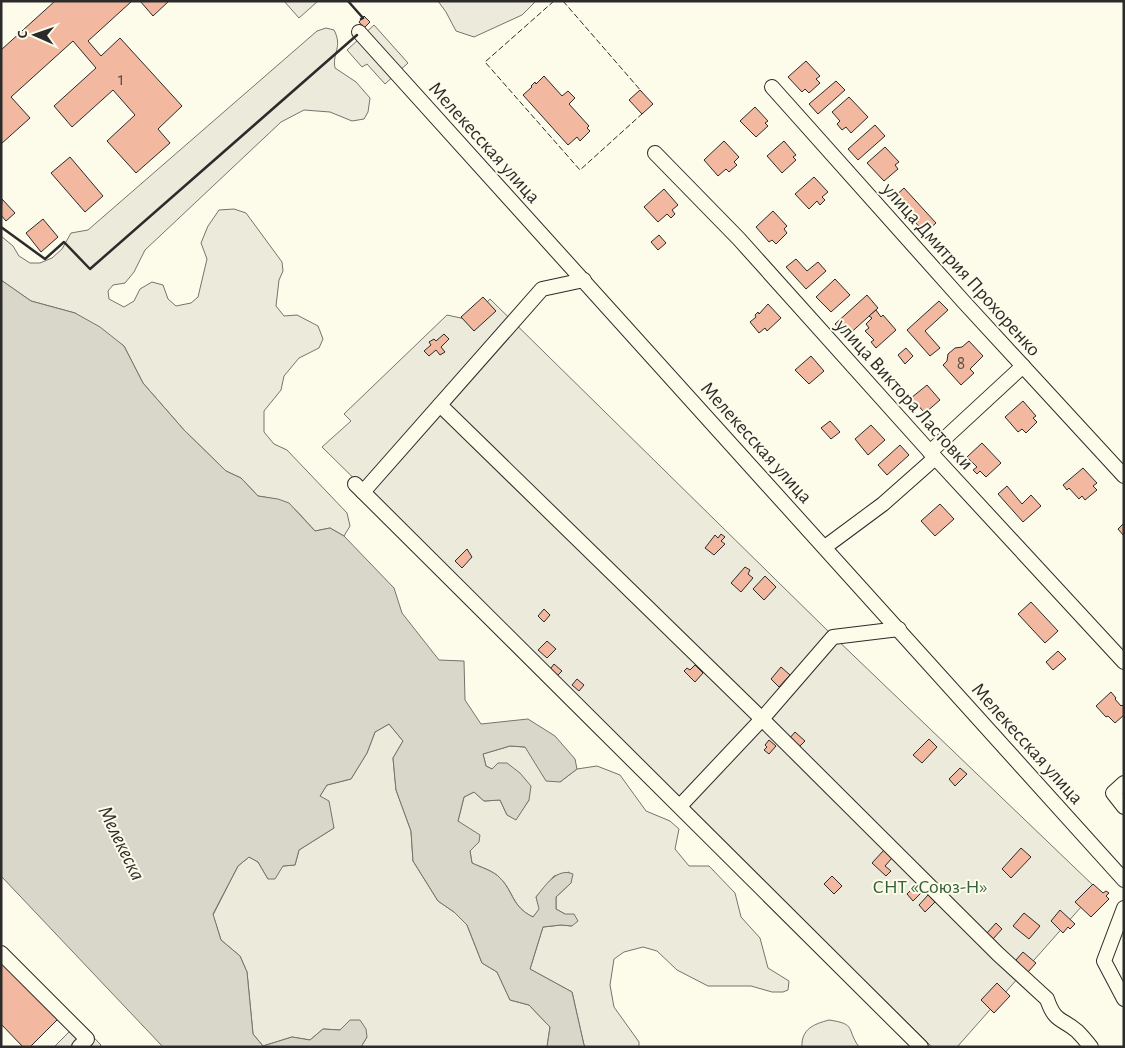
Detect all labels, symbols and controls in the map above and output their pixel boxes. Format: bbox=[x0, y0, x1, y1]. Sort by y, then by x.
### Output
north arrow bbox=[10, 10, 60, 60]
text: С bbox=[16, 30, 30, 39]
house number: 1 bbox=[118, 71, 124, 89]
street label: Мелекесская улица bbox=[425, 78, 544, 207]
street label: улица Дмитрия Прохоренко bbox=[878, 178, 1044, 360]
street label: улица Виктора Ластовки bbox=[831, 315, 977, 474]
house number: 8 bbox=[957, 355, 965, 373]
street label: Мелекесская улица bbox=[697, 378, 816, 507]
street label: Мелекесская улица bbox=[968, 679, 1087, 808]
water label: Мелекеска bbox=[94, 802, 149, 884]
park label: СНТ «Союз-Н» bbox=[872, 877, 988, 897]

